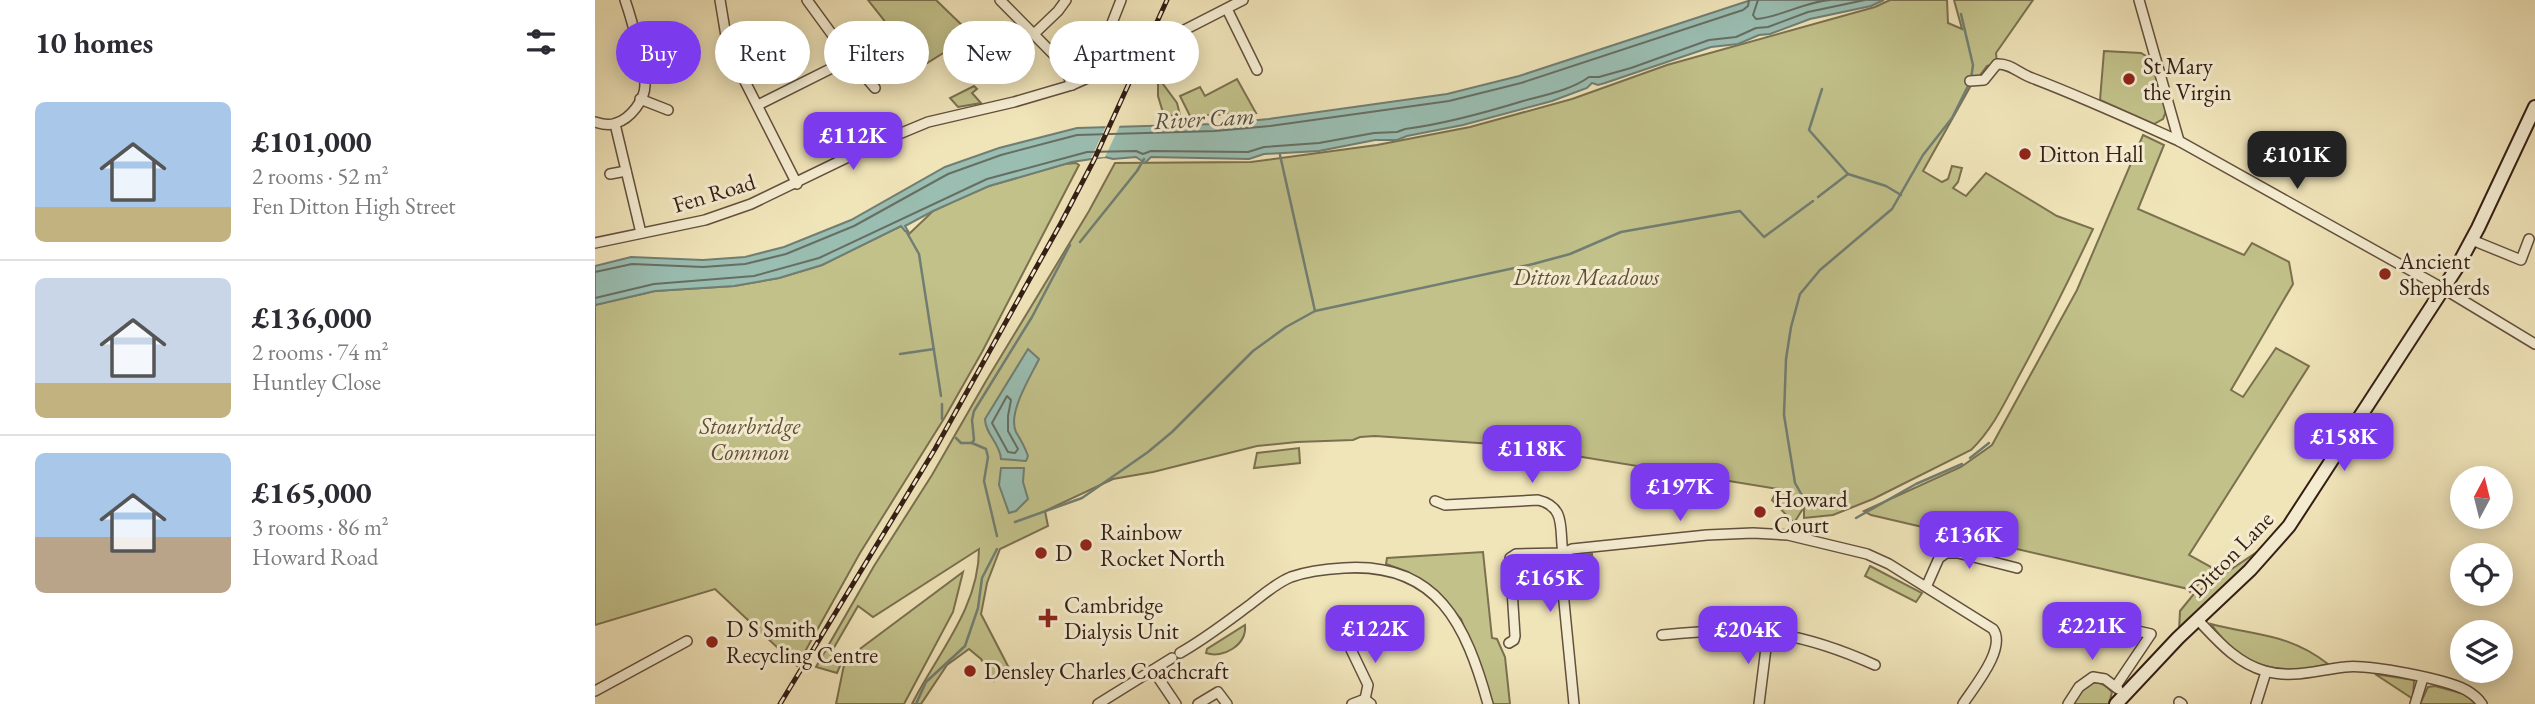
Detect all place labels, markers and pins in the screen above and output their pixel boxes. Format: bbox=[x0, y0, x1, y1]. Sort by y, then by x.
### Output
place label: St Mary the Virgin bbox=[2143, 51, 2232, 107]
marker: St Mary the Virgin bbox=[2121, 71, 2137, 87]
pin: £112K bbox=[804, 113, 902, 172]
pin: £101K bbox=[2248, 132, 2346, 191]
place label: Ditton Hall bbox=[2039, 139, 2144, 169]
marker: Ditton Hall bbox=[2017, 146, 2033, 162]
place label: Ancient Shepherds bbox=[2398, 246, 2490, 302]
marker: Ancient Shepherds bbox=[2377, 266, 2393, 282]
pin: £158K bbox=[2295, 414, 2393, 473]
pin: £118K bbox=[1483, 426, 1581, 485]
pin: £197K bbox=[1631, 463, 1729, 523]
place label: Howard Court bbox=[1774, 484, 1848, 540]
marker: Howard Court bbox=[1752, 504, 1768, 520]
pin: £136K bbox=[1920, 512, 2018, 571]
place label: Rainbow Rocket North bbox=[1100, 517, 1225, 573]
marker: Rainbow Rocket North bbox=[1078, 537, 1094, 553]
place label: D bbox=[1055, 538, 1072, 568]
marker: D bbox=[1033, 545, 1049, 561]
pin: £165K bbox=[1501, 554, 1599, 614]
place label: Cambridge Dialysis Unit bbox=[1064, 590, 1180, 646]
pin: £221K bbox=[2043, 602, 2141, 662]
pin: £122K bbox=[1326, 606, 1424, 665]
pin: £204K bbox=[1699, 606, 1797, 666]
marker: Cambridge Dialysis Unit bbox=[1038, 608, 1058, 628]
place label: D S Smith Recycling Centre bbox=[726, 614, 878, 670]
marker: D S Smith Recycling Centre bbox=[704, 634, 720, 650]
place label: Densley Charles Coachcraft bbox=[984, 656, 1229, 686]
marker: Densley Charles Coachcraft bbox=[962, 663, 978, 679]

